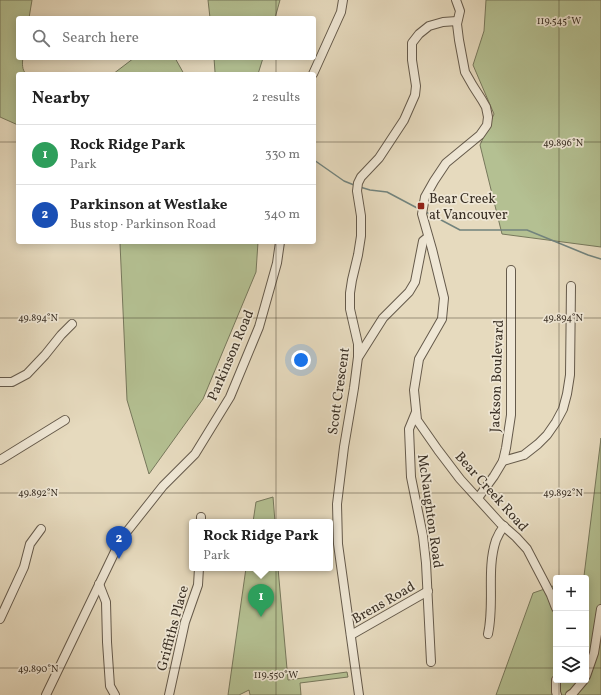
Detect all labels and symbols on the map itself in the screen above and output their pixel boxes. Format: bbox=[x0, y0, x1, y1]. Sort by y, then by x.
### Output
text: 119.545°W bbox=[537, 14, 581, 28]
text: 49.896°N bbox=[543, 136, 584, 150]
place label: Bear Creek at Vancouver bbox=[429, 190, 508, 225]
marker: Bear Creek at Vancouver bbox=[416, 201, 426, 211]
street label: Parkinson Road bbox=[204, 307, 259, 404]
text: 49.894°N bbox=[18, 311, 59, 325]
text: 49.894°N bbox=[543, 311, 584, 325]
street label: Jackson Boulevard bbox=[486, 319, 509, 433]
street label: Scott Crescent bbox=[324, 346, 355, 436]
your location bbox=[291, 350, 311, 370]
street label: Bear Creek Road bbox=[450, 448, 532, 536]
street label: McNaughton Road bbox=[412, 453, 447, 569]
text: 49.892°N bbox=[18, 486, 58, 500]
text: 49.892°N bbox=[543, 486, 583, 500]
pin: 2 bbox=[106, 526, 132, 559]
street label: Brens Road bbox=[349, 578, 419, 629]
street label: Griffiths Place bbox=[153, 583, 194, 673]
pin: 1 bbox=[248, 584, 274, 617]
text: 49.890°N bbox=[18, 662, 59, 676]
text: 119.550°W bbox=[254, 668, 298, 682]

